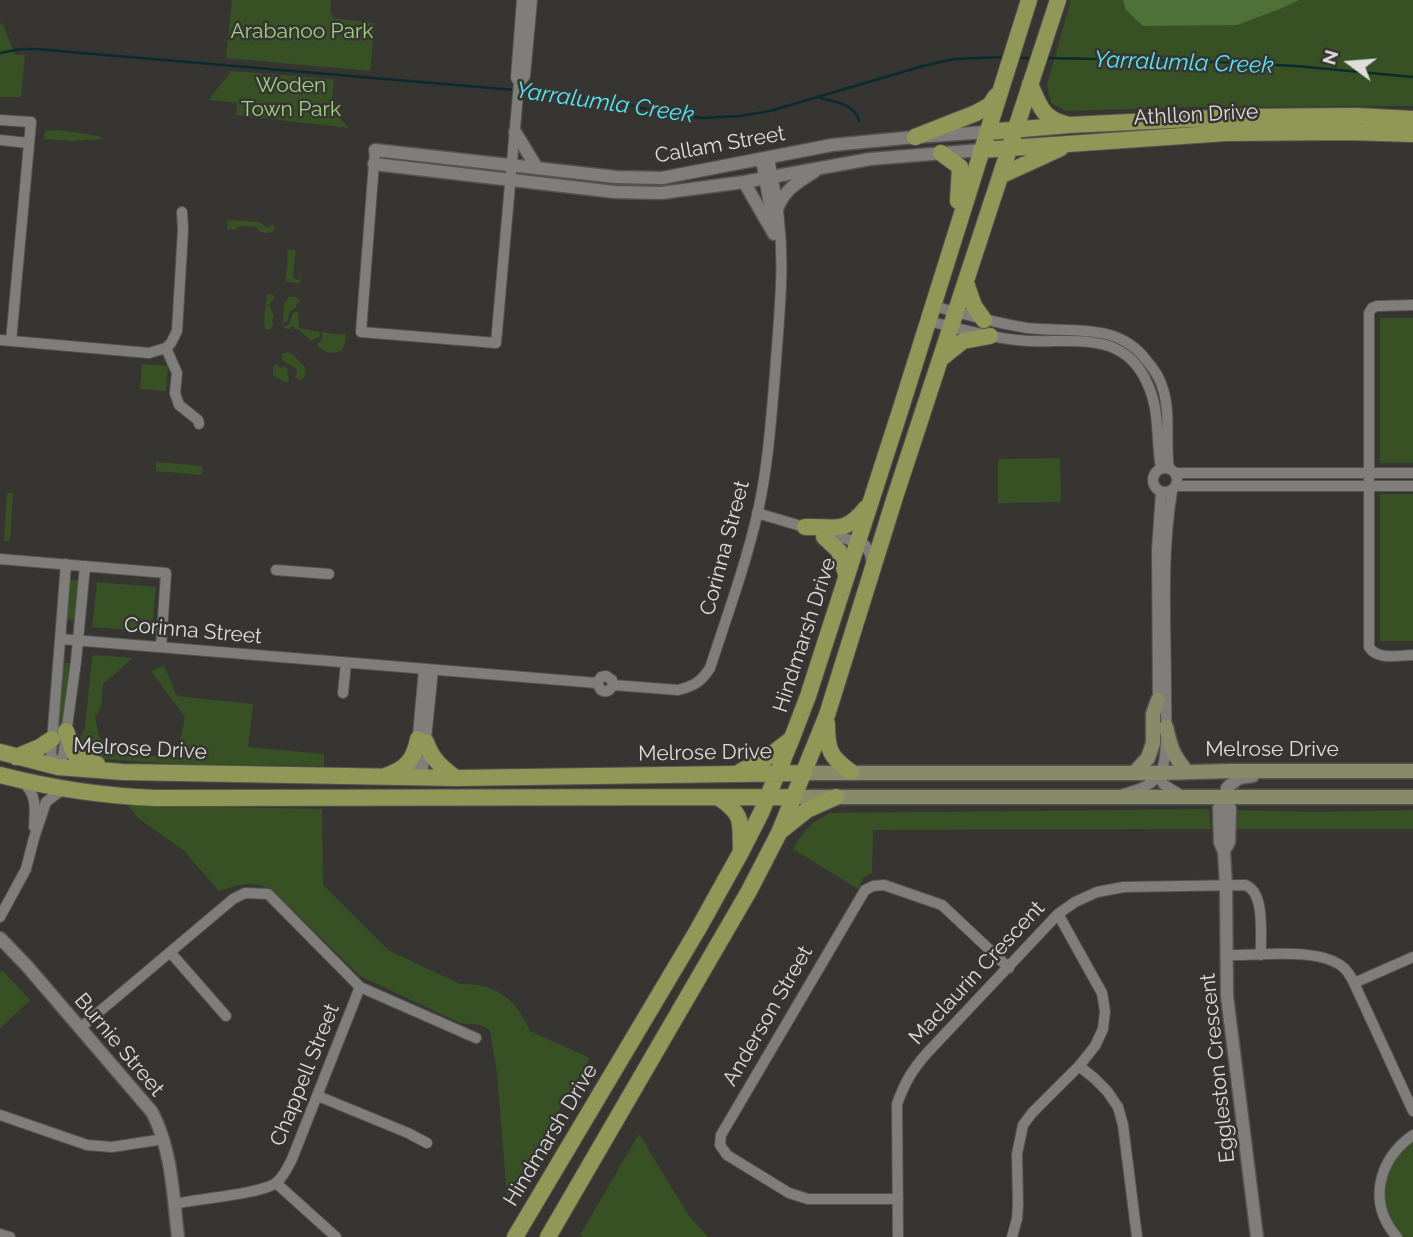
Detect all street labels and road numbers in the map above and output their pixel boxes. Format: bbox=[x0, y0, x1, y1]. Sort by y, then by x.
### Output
street label: Athllon Drive bbox=[1133, 99, 1259, 131]
street label: Callam Street bbox=[653, 121, 787, 169]
street label: Corinna Street bbox=[695, 478, 755, 618]
street label: Hindmarsh Drive bbox=[768, 554, 842, 716]
street label: Corinna Street bbox=[123, 612, 263, 650]
street label: Melrose Drive bbox=[73, 733, 207, 765]
street label: Melrose Drive bbox=[1205, 737, 1339, 763]
street label: Melrose Drive bbox=[638, 739, 772, 767]
street label: Maclaurin Crescent bbox=[904, 896, 1050, 1050]
street label: Anderson Street bbox=[718, 941, 818, 1091]
street label: Eggleston Crescent bbox=[1196, 972, 1240, 1164]
street label: Burnie Street bbox=[69, 988, 169, 1102]
street label: Chappell Street bbox=[265, 1000, 345, 1150]
street label: Hindmarsh Drive bbox=[499, 1059, 603, 1211]

